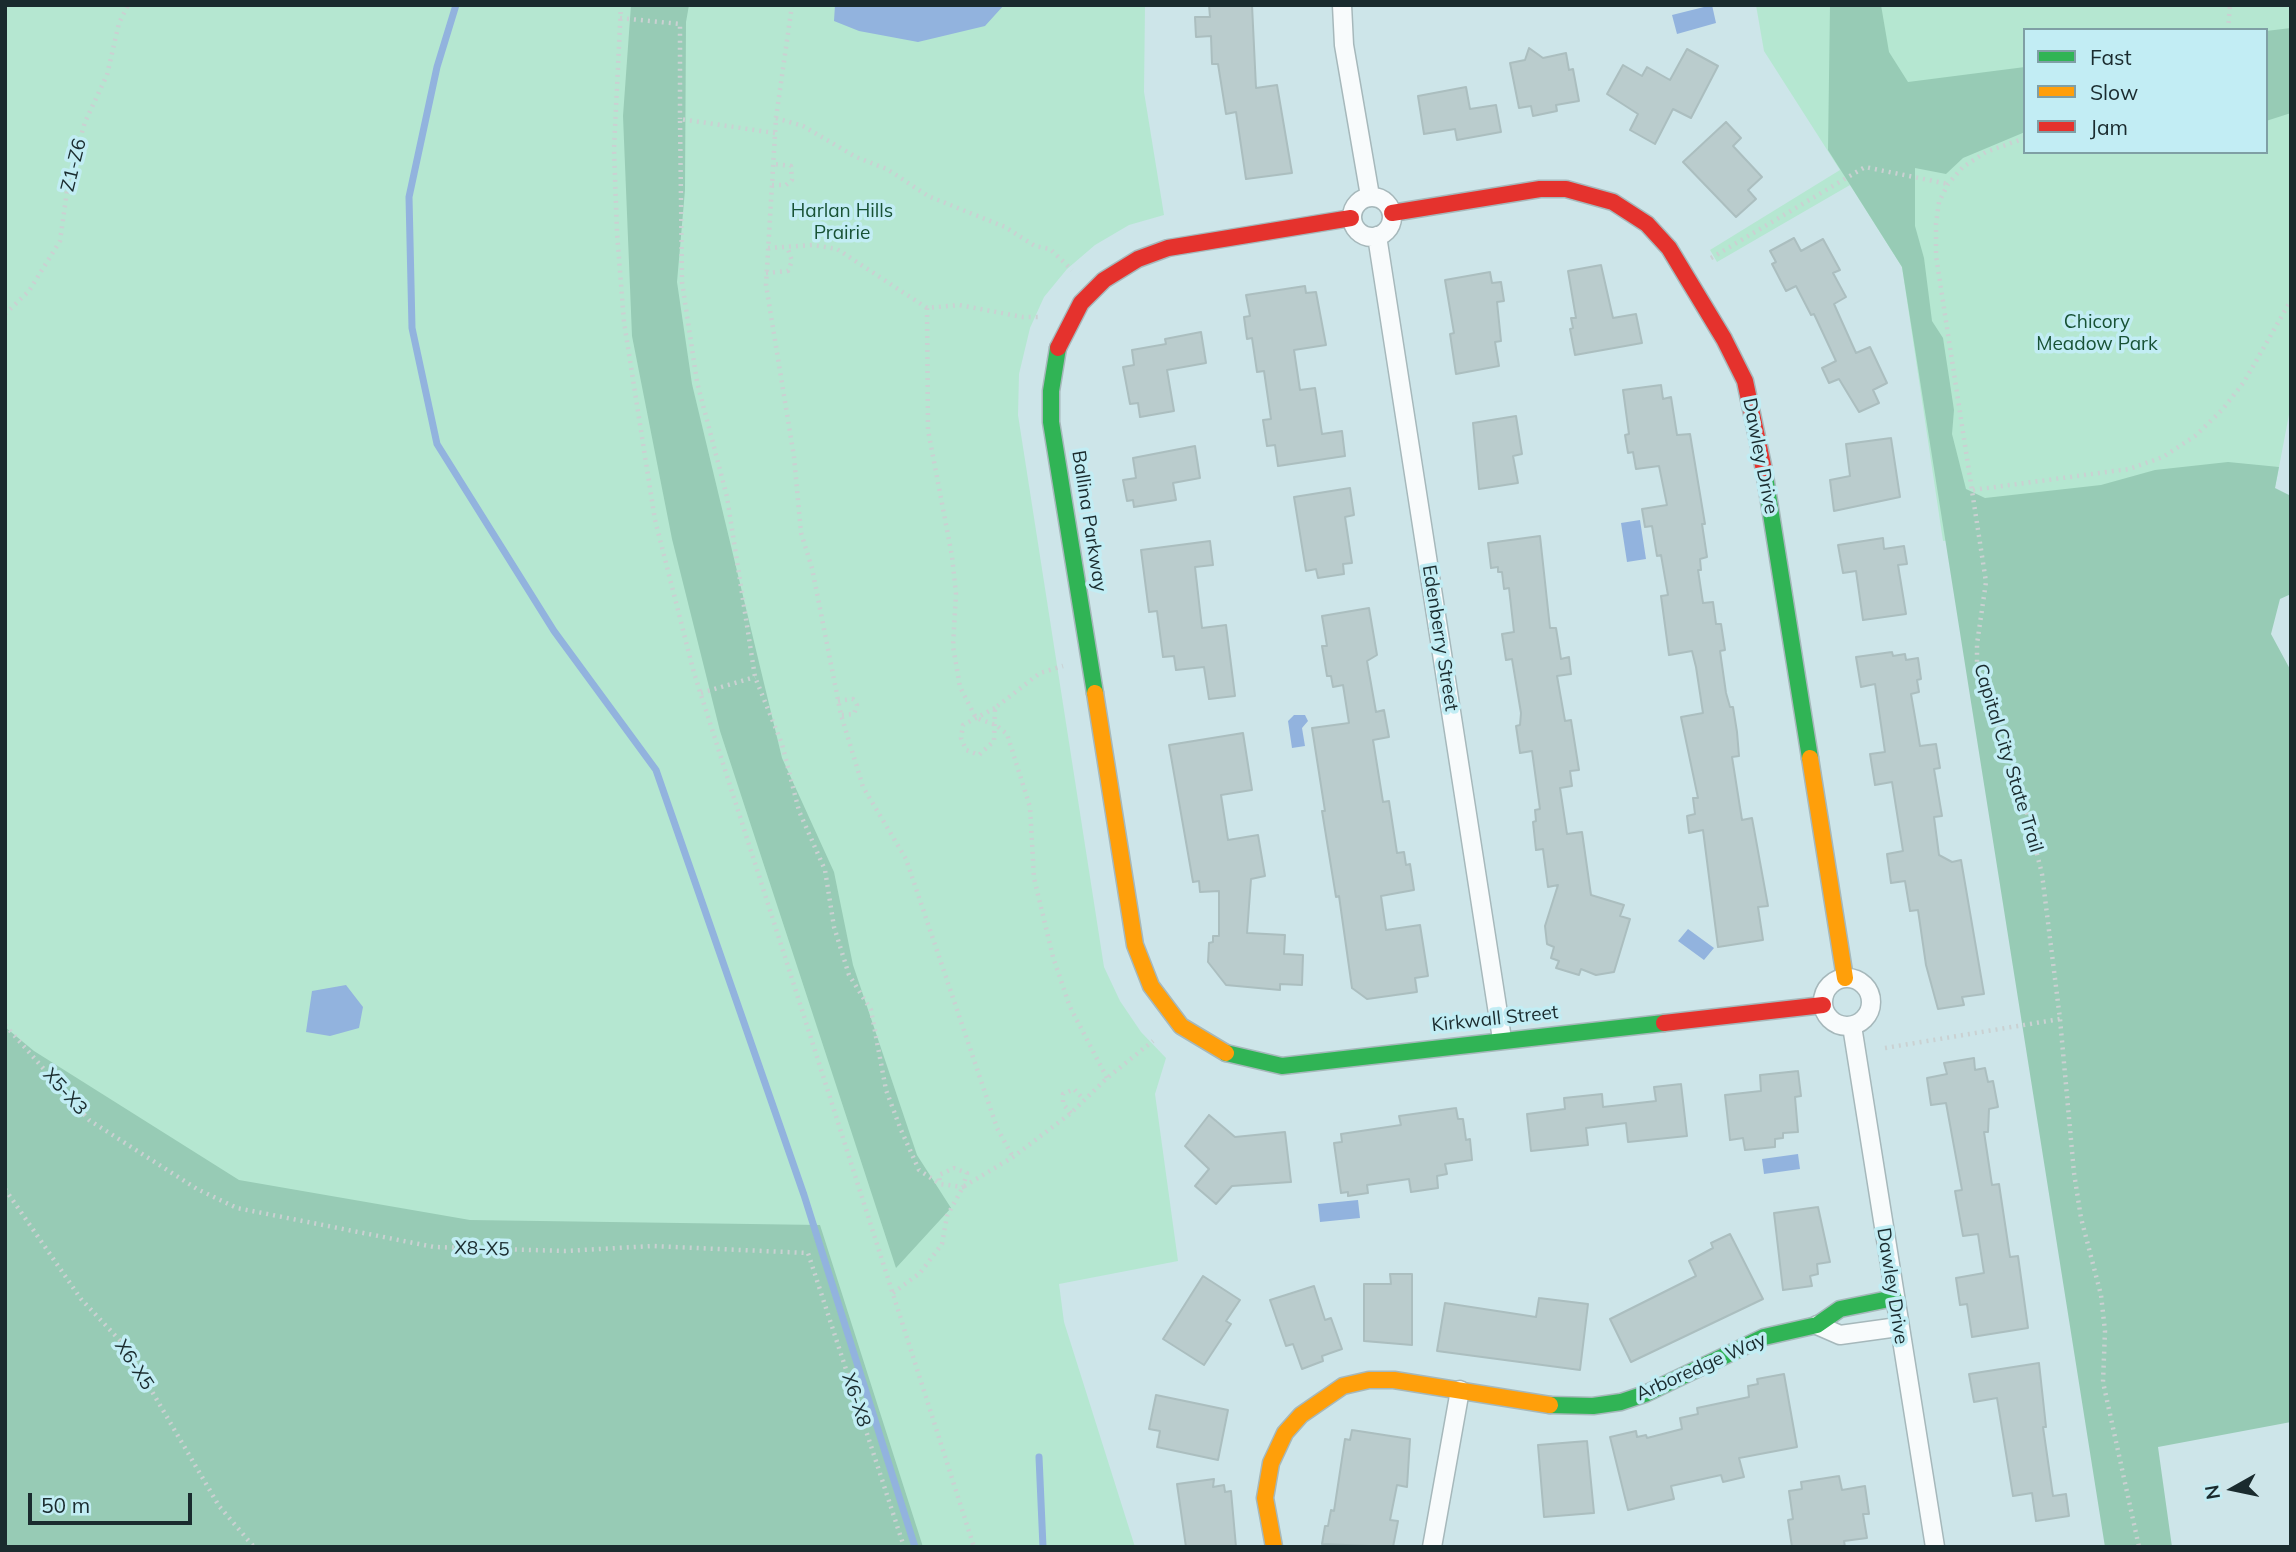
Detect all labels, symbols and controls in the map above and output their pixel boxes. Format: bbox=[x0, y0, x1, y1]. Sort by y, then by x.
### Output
legend bbox=[2023, 28, 2268, 154]
text: Fast bbox=[2090, 44, 2132, 70]
text: Slow bbox=[2090, 79, 2138, 105]
text: Jam bbox=[2090, 114, 2128, 140]
street label: Z1-Z6 bbox=[56, 136, 92, 194]
park label: Harlan Hills Prairie bbox=[791, 200, 893, 244]
park label: Chicory Meadow Park bbox=[2036, 311, 2158, 355]
street label: Dawley Drive bbox=[1738, 396, 1782, 516]
street label: Ballina Parkway bbox=[1067, 449, 1111, 593]
street label: Edenberry Street bbox=[1417, 563, 1463, 713]
street label: Capital City State Trail bbox=[1968, 661, 2048, 855]
street label: Kirkwall Street bbox=[1431, 1001, 1559, 1037]
street label: X5-X3 bbox=[38, 1064, 92, 1120]
street label: Dawley Drive bbox=[1872, 1226, 1912, 1346]
street label: X8-X5 bbox=[454, 1237, 510, 1261]
street label: Arboredge Way bbox=[1633, 1328, 1769, 1406]
street label: X6-X5 bbox=[109, 1336, 159, 1394]
street label: X6-X8 bbox=[837, 1370, 875, 1430]
north arrow bbox=[2198, 1454, 2268, 1524]
scale bar bbox=[32, 1478, 196, 1522]
text: N bbox=[2199, 1483, 2225, 1501]
text: 50 m bbox=[41, 1492, 90, 1518]

